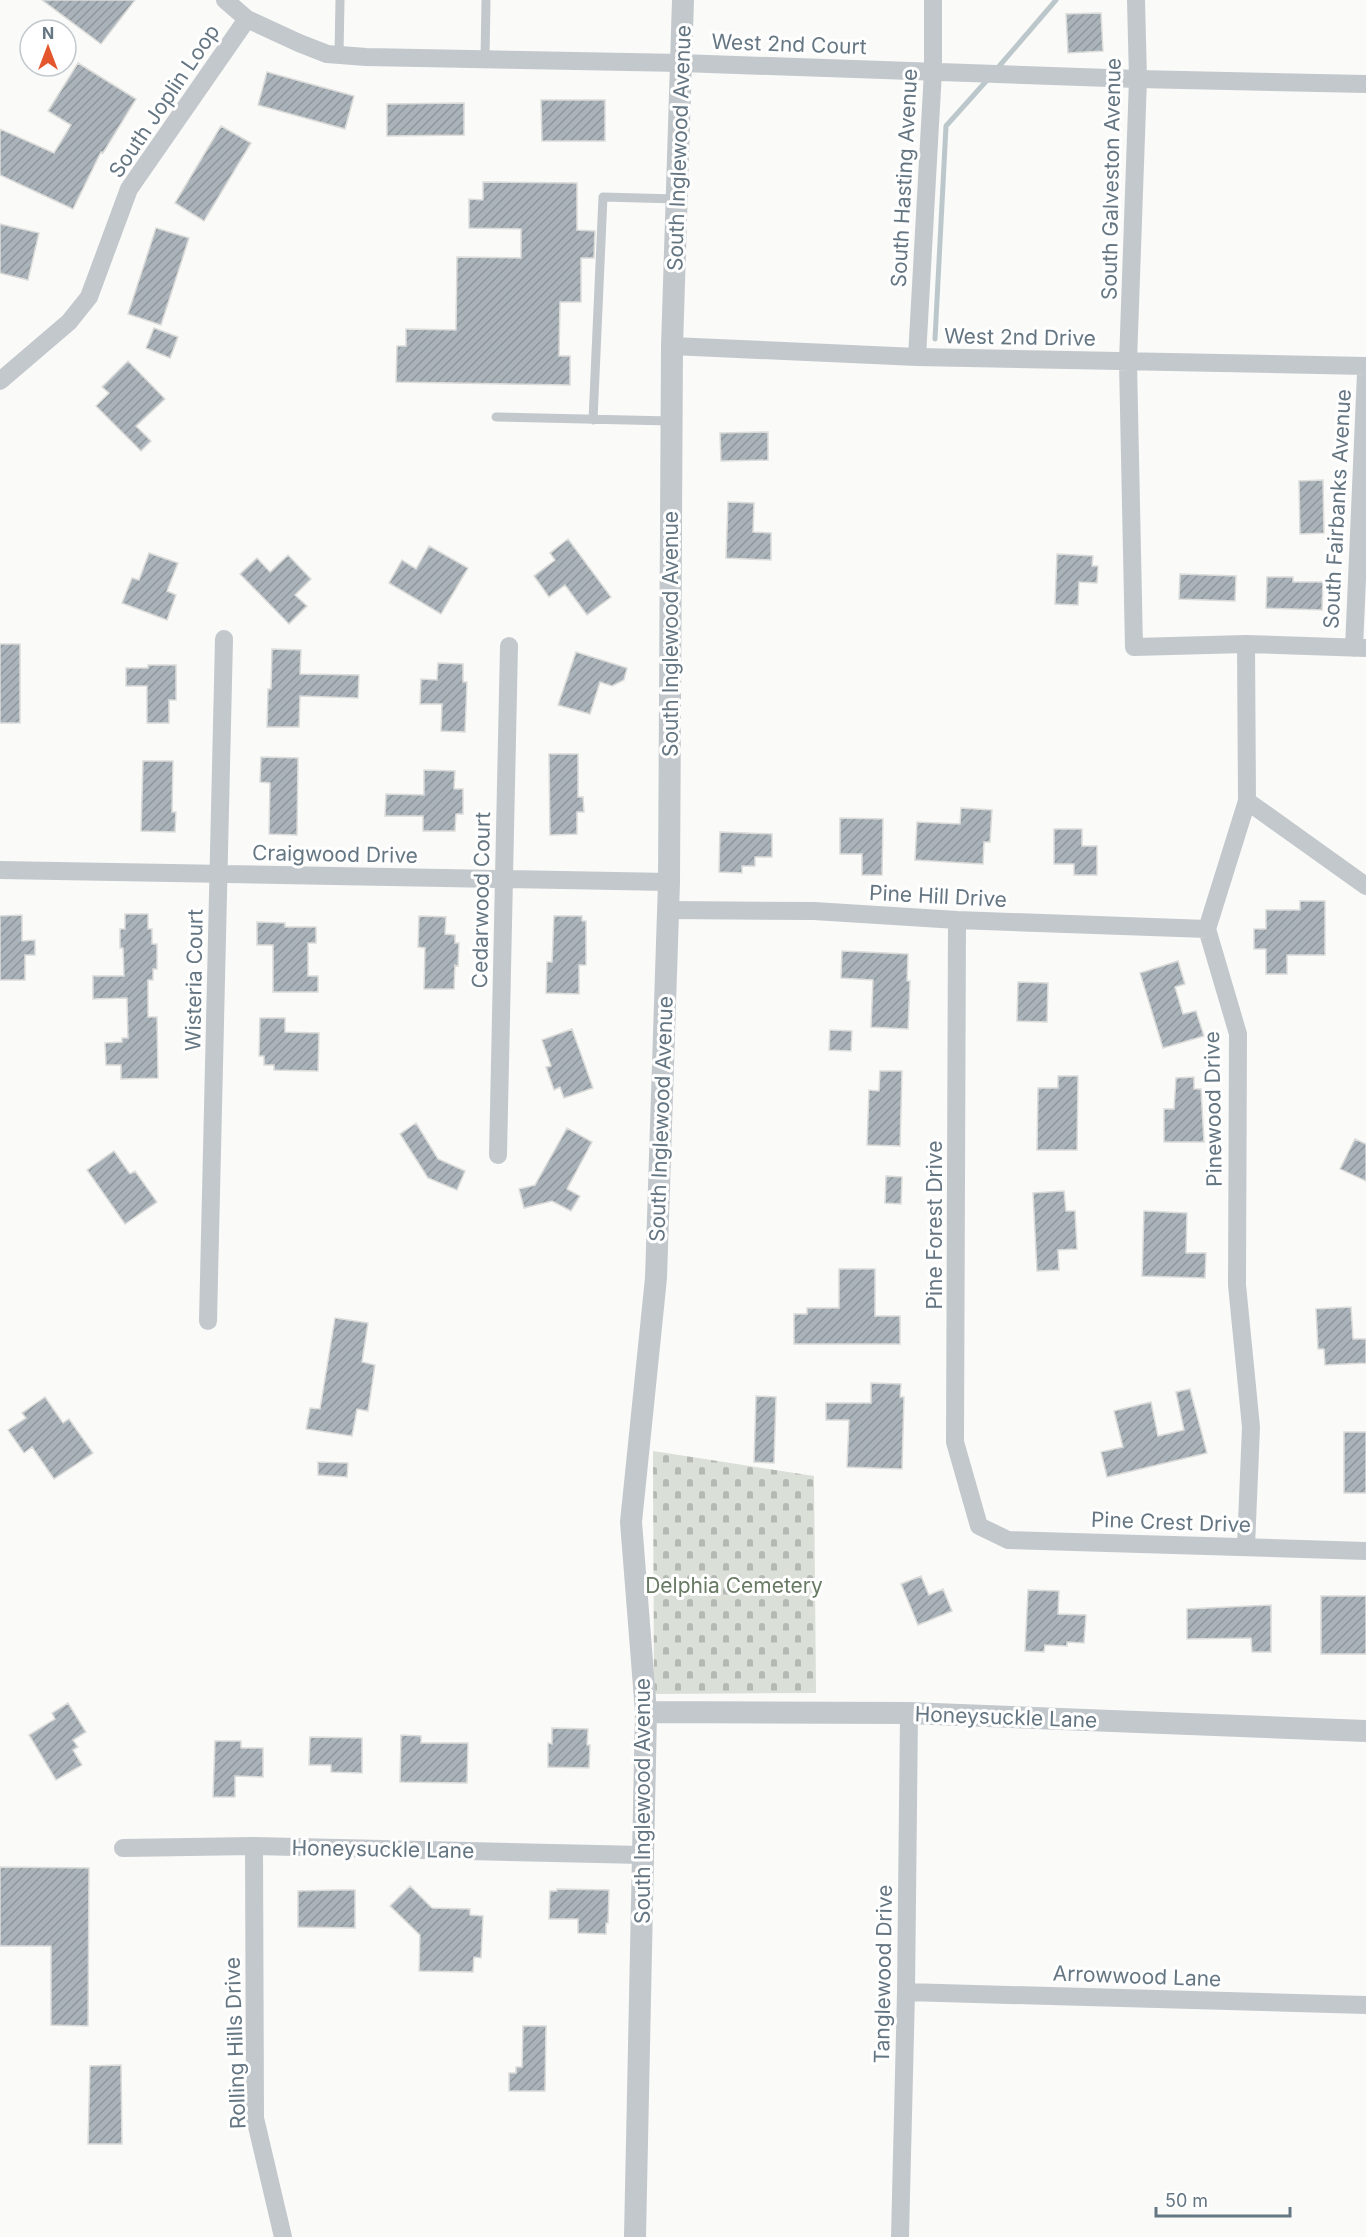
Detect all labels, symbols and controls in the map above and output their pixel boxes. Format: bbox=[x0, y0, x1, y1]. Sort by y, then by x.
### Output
north arrow bbox=[18, 18, 78, 78]
street label: South Joplin Loop bbox=[103, 20, 225, 182]
text: N bbox=[42, 23, 54, 43]
street label: South Inglewood Avenue bbox=[662, 25, 696, 271]
street label: West 2nd Court bbox=[711, 29, 867, 59]
street label: South Galveston Avenue bbox=[1096, 58, 1126, 300]
street label: South Hasting Avenue bbox=[886, 68, 922, 288]
street label: West 2nd Drive bbox=[944, 323, 1096, 351]
street label: South Fairbanks Avenue bbox=[1318, 388, 1356, 630]
street label: South Inglewood Avenue bbox=[658, 511, 683, 757]
street label: Cedarwood Court bbox=[467, 811, 495, 988]
street label: Craigwood Drive bbox=[252, 840, 418, 868]
street label: Pine Hill Drive bbox=[868, 880, 1008, 912]
street label: Wisteria Court bbox=[180, 909, 208, 1051]
street label: South Inglewood Avenue bbox=[644, 996, 678, 1242]
street label: Pinewood Drive bbox=[1199, 1031, 1227, 1187]
street label: Pine Forest Drive bbox=[922, 1141, 947, 1309]
street label: Pine Crest Drive bbox=[1091, 1507, 1251, 1537]
park label: Delphia Cemetery bbox=[645, 1573, 823, 1598]
street label: South Inglewood Avenue bbox=[630, 1678, 655, 1924]
street label: Honeysuckle Lane bbox=[914, 1701, 1098, 1733]
street label: Honeysuckle Lane bbox=[291, 1835, 475, 1863]
street label: Tanglewood Drive bbox=[869, 1884, 897, 2064]
street label: Rolling Hills Drive bbox=[220, 1957, 250, 2129]
street label: Arrowwood Lane bbox=[1052, 1961, 1222, 1991]
scale bar bbox=[1156, 2180, 1290, 2218]
text: 50 m bbox=[1165, 2190, 1208, 2211]

